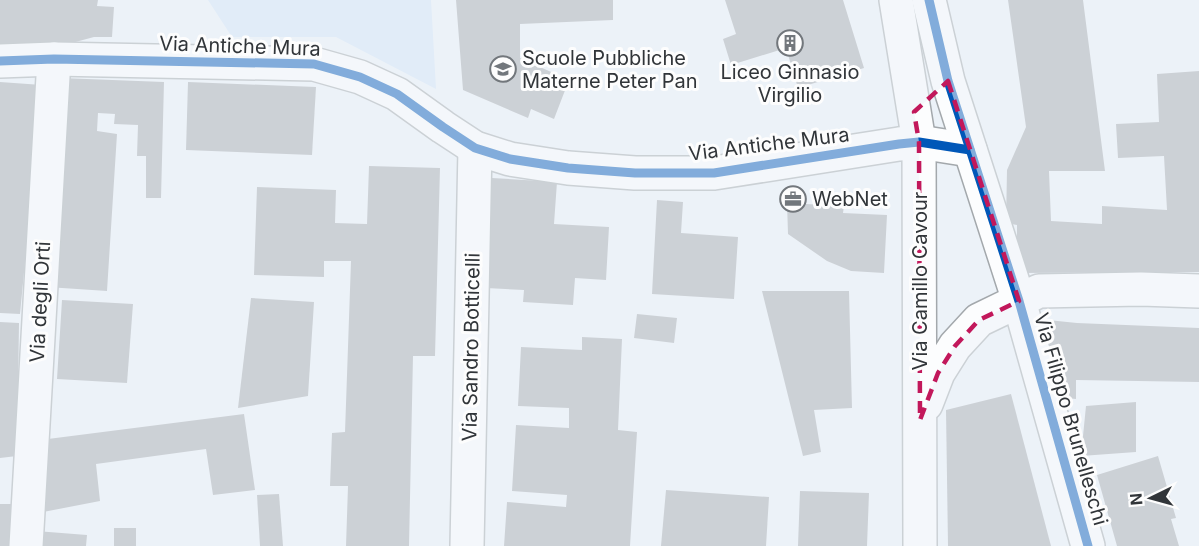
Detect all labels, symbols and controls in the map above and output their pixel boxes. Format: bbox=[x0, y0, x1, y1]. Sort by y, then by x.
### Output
building icon: Liceo Ginnasio Virgilio bbox=[775, 28, 805, 58]
street label: Via Antiche Mura bbox=[159, 31, 321, 61]
place label: Scuole Pubbliche Materne Peter Pan bbox=[522, 46, 698, 93]
school or university icon: Scuole Pubbliche Materne Peter Pan bbox=[488, 54, 518, 84]
place label: Liceo Ginnasio Virgilio bbox=[721, 60, 859, 107]
street label: Via Antiche Mura bbox=[687, 122, 851, 166]
office icon: WebNet bbox=[778, 184, 808, 214]
place label: WebNet bbox=[812, 187, 888, 211]
street label: Via Camillo Cavour bbox=[908, 191, 932, 370]
street label: Via degli Orti bbox=[25, 241, 55, 363]
street label: Via Sandro Botticelli bbox=[457, 253, 485, 441]
street label: Via Filippo Brunelleschi bbox=[1029, 310, 1113, 528]
north arrow bbox=[1121, 468, 1181, 528]
text: N bbox=[1126, 492, 1147, 506]

